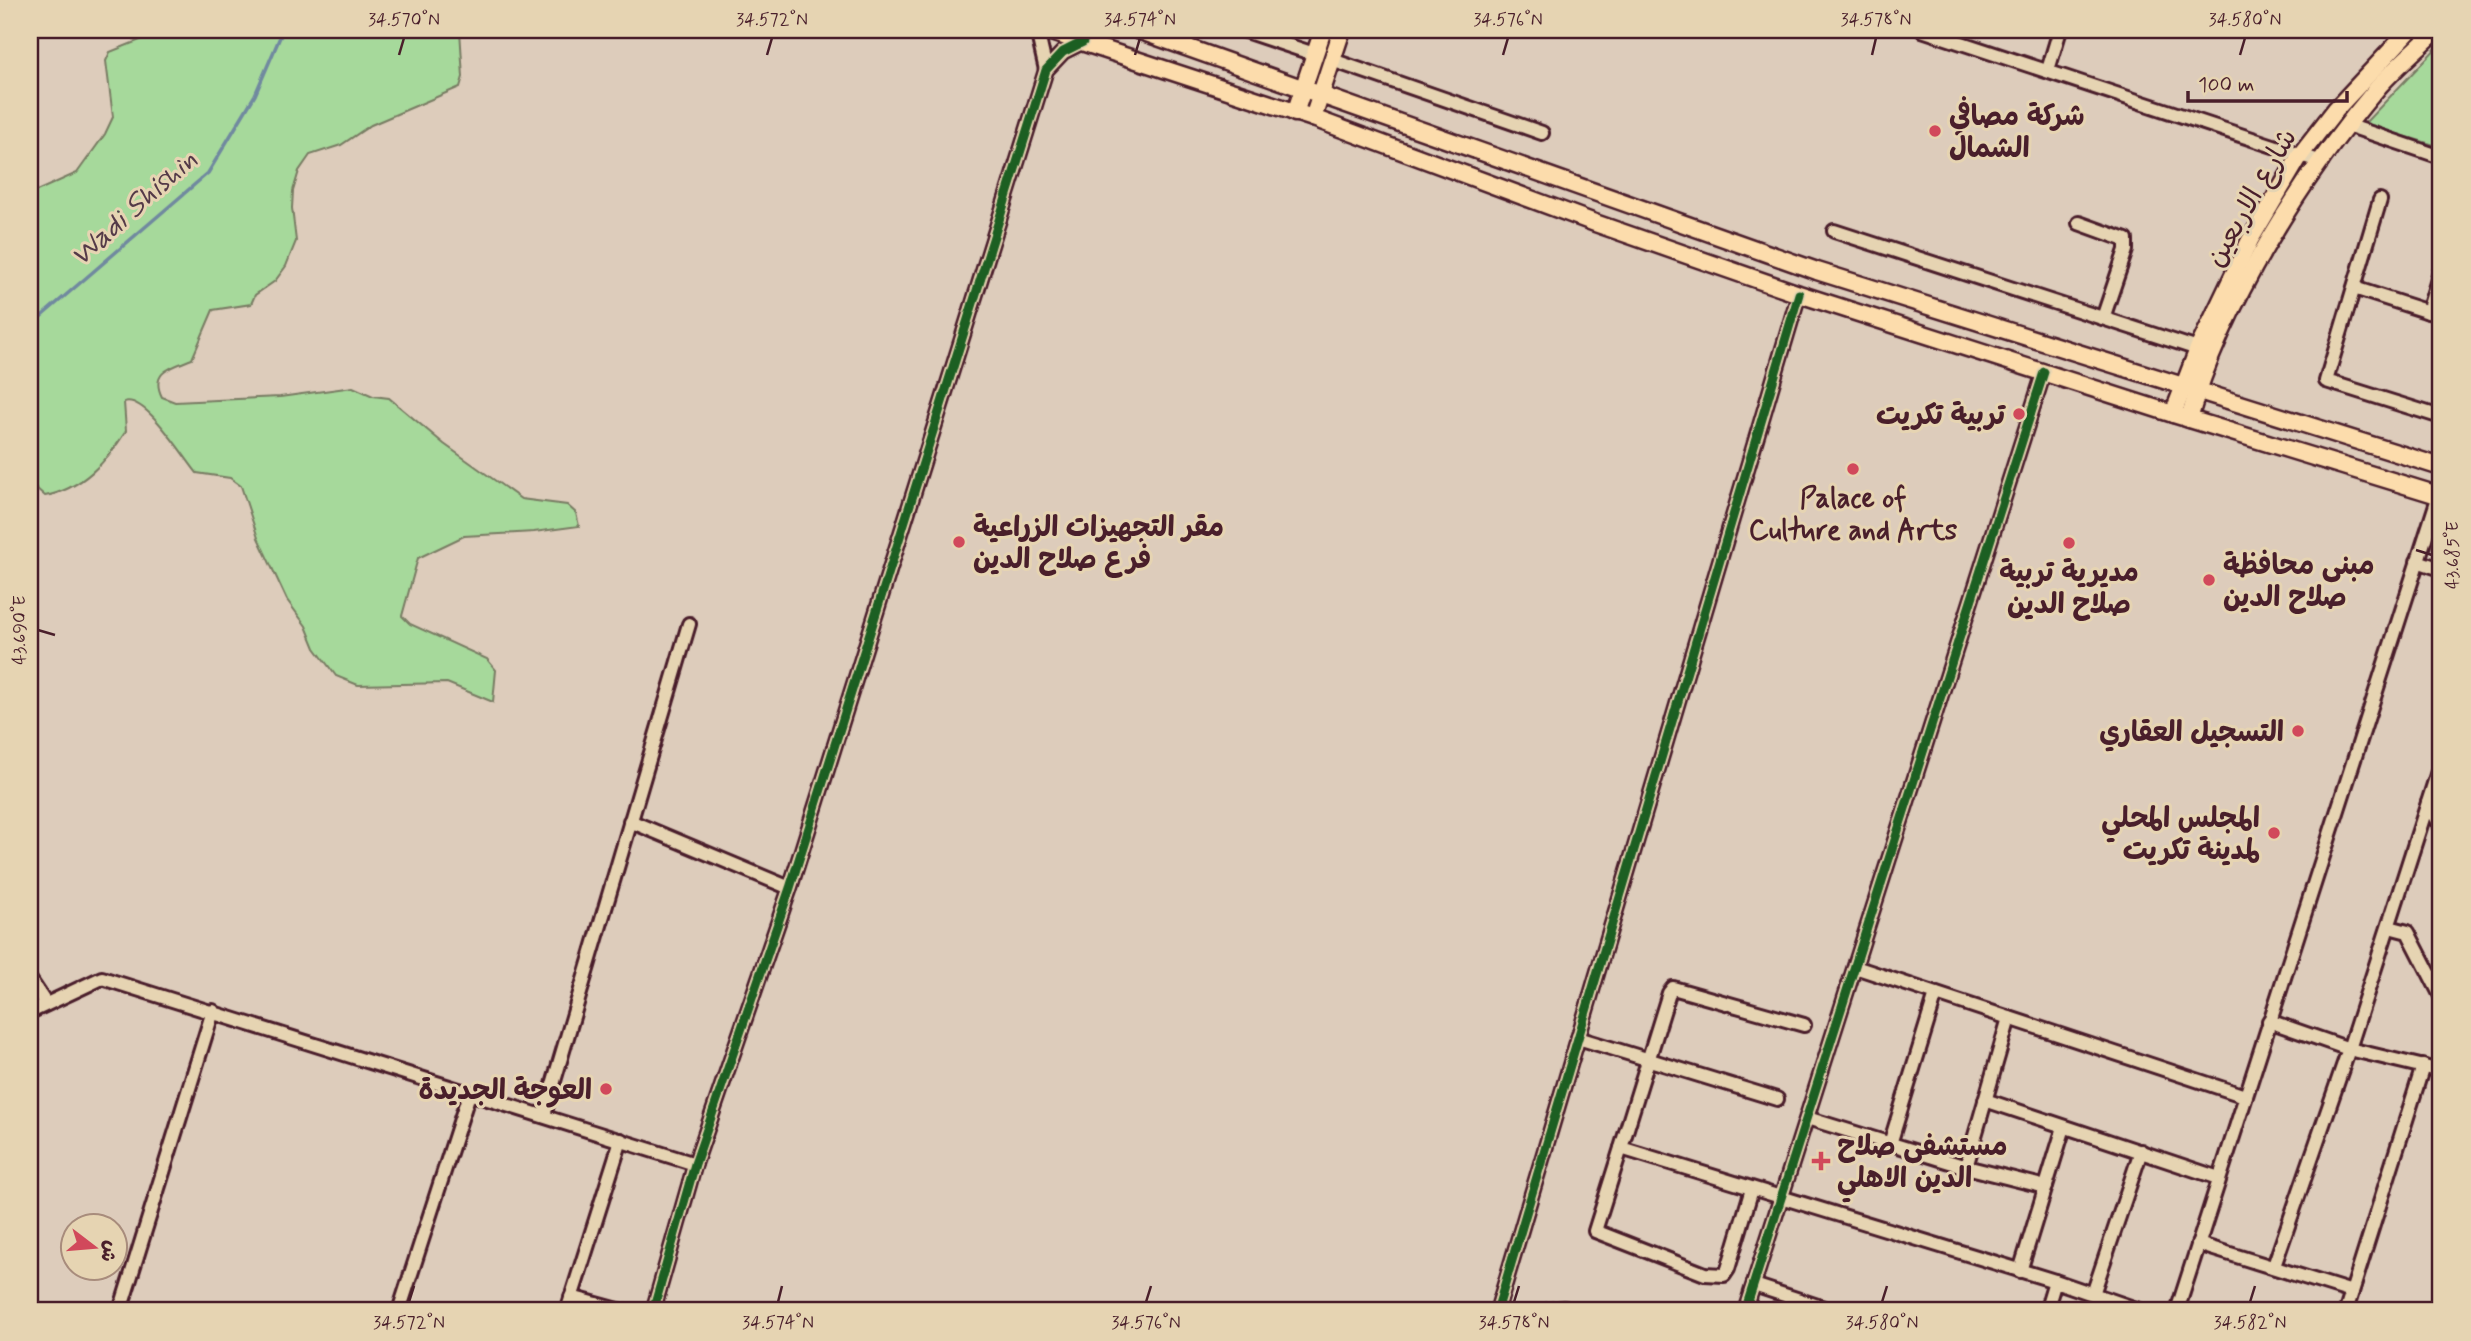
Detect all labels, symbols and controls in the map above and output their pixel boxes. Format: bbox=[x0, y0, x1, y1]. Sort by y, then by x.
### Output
text: 34.570°N bbox=[368, 8, 440, 32]
text: 34.572°N bbox=[736, 8, 808, 32]
text: 34.574°N bbox=[1104, 8, 1176, 32]
text: 34.576°N bbox=[1473, 8, 1543, 32]
text: 34.578°N bbox=[1841, 8, 1911, 32]
text: 34.580°N bbox=[2209, 8, 2281, 32]
scale bar bbox=[2188, 60, 2347, 104]
text: 100 m bbox=[2198, 71, 2254, 99]
place label: شركة مصافي الشمال bbox=[1949, 96, 2085, 168]
street label: شارع الاربعين bbox=[2198, 122, 2307, 274]
marker: شركة مصافي الشمال bbox=[1927, 123, 1943, 139]
water label: Wadi Shishin bbox=[62, 141, 206, 276]
place label: تربية تكريت bbox=[1876, 398, 2006, 435]
marker: تربية تكريت bbox=[2011, 406, 2027, 422]
marker: Palace of Culture and Arts bbox=[1845, 461, 1861, 477]
place label: Palace of Culture and Arts bbox=[1749, 481, 1958, 550]
place label: مقر التجهيزات الزراعية فرع صلاح الدين bbox=[973, 510, 1224, 579]
text: 43.685°E bbox=[2441, 521, 2465, 589]
marker: مقر التجهيزات الزراعية فرع صلاح الدين bbox=[951, 534, 967, 550]
marker: مديرية تربية صلاح الدين bbox=[2061, 535, 2077, 551]
place label: مبنى محافظة صلاح الدين bbox=[2223, 548, 2375, 617]
place label: مديرية تربية صلاح الدين bbox=[1999, 555, 2139, 624]
marker: مبنى محافظة صلاح الدين bbox=[2201, 572, 2217, 588]
text: 43.690°E bbox=[8, 595, 32, 665]
place label: التسجيل العقاري bbox=[2099, 715, 2284, 752]
marker: التسجيل العقاري bbox=[2290, 723, 2306, 739]
place label: المجلس المحلي لمدينة تكريت bbox=[2101, 801, 2260, 870]
marker: المجلس المحلي لمدينة تكريت bbox=[2266, 825, 2282, 841]
place label: العوجة الجديدة bbox=[418, 1073, 592, 1110]
marker: العوجة الجديدة bbox=[598, 1081, 614, 1097]
place label: مستشفى صلاح الدين الاهلي bbox=[1837, 1129, 2007, 1203]
marker: مستشفى صلاح الدين الاهلي bbox=[1811, 1151, 1831, 1171]
north arrow bbox=[60, 1212, 130, 1282]
text: ش bbox=[94, 1238, 124, 1265]
text: 34.572°N bbox=[373, 1311, 445, 1335]
text: 34.574°N bbox=[742, 1311, 814, 1335]
text: 34.576°N bbox=[1111, 1311, 1181, 1335]
text: 34.578°N bbox=[1479, 1311, 1549, 1335]
text: 34.580°N bbox=[1846, 1311, 1918, 1335]
text: 34.582°N bbox=[2214, 1311, 2286, 1335]

